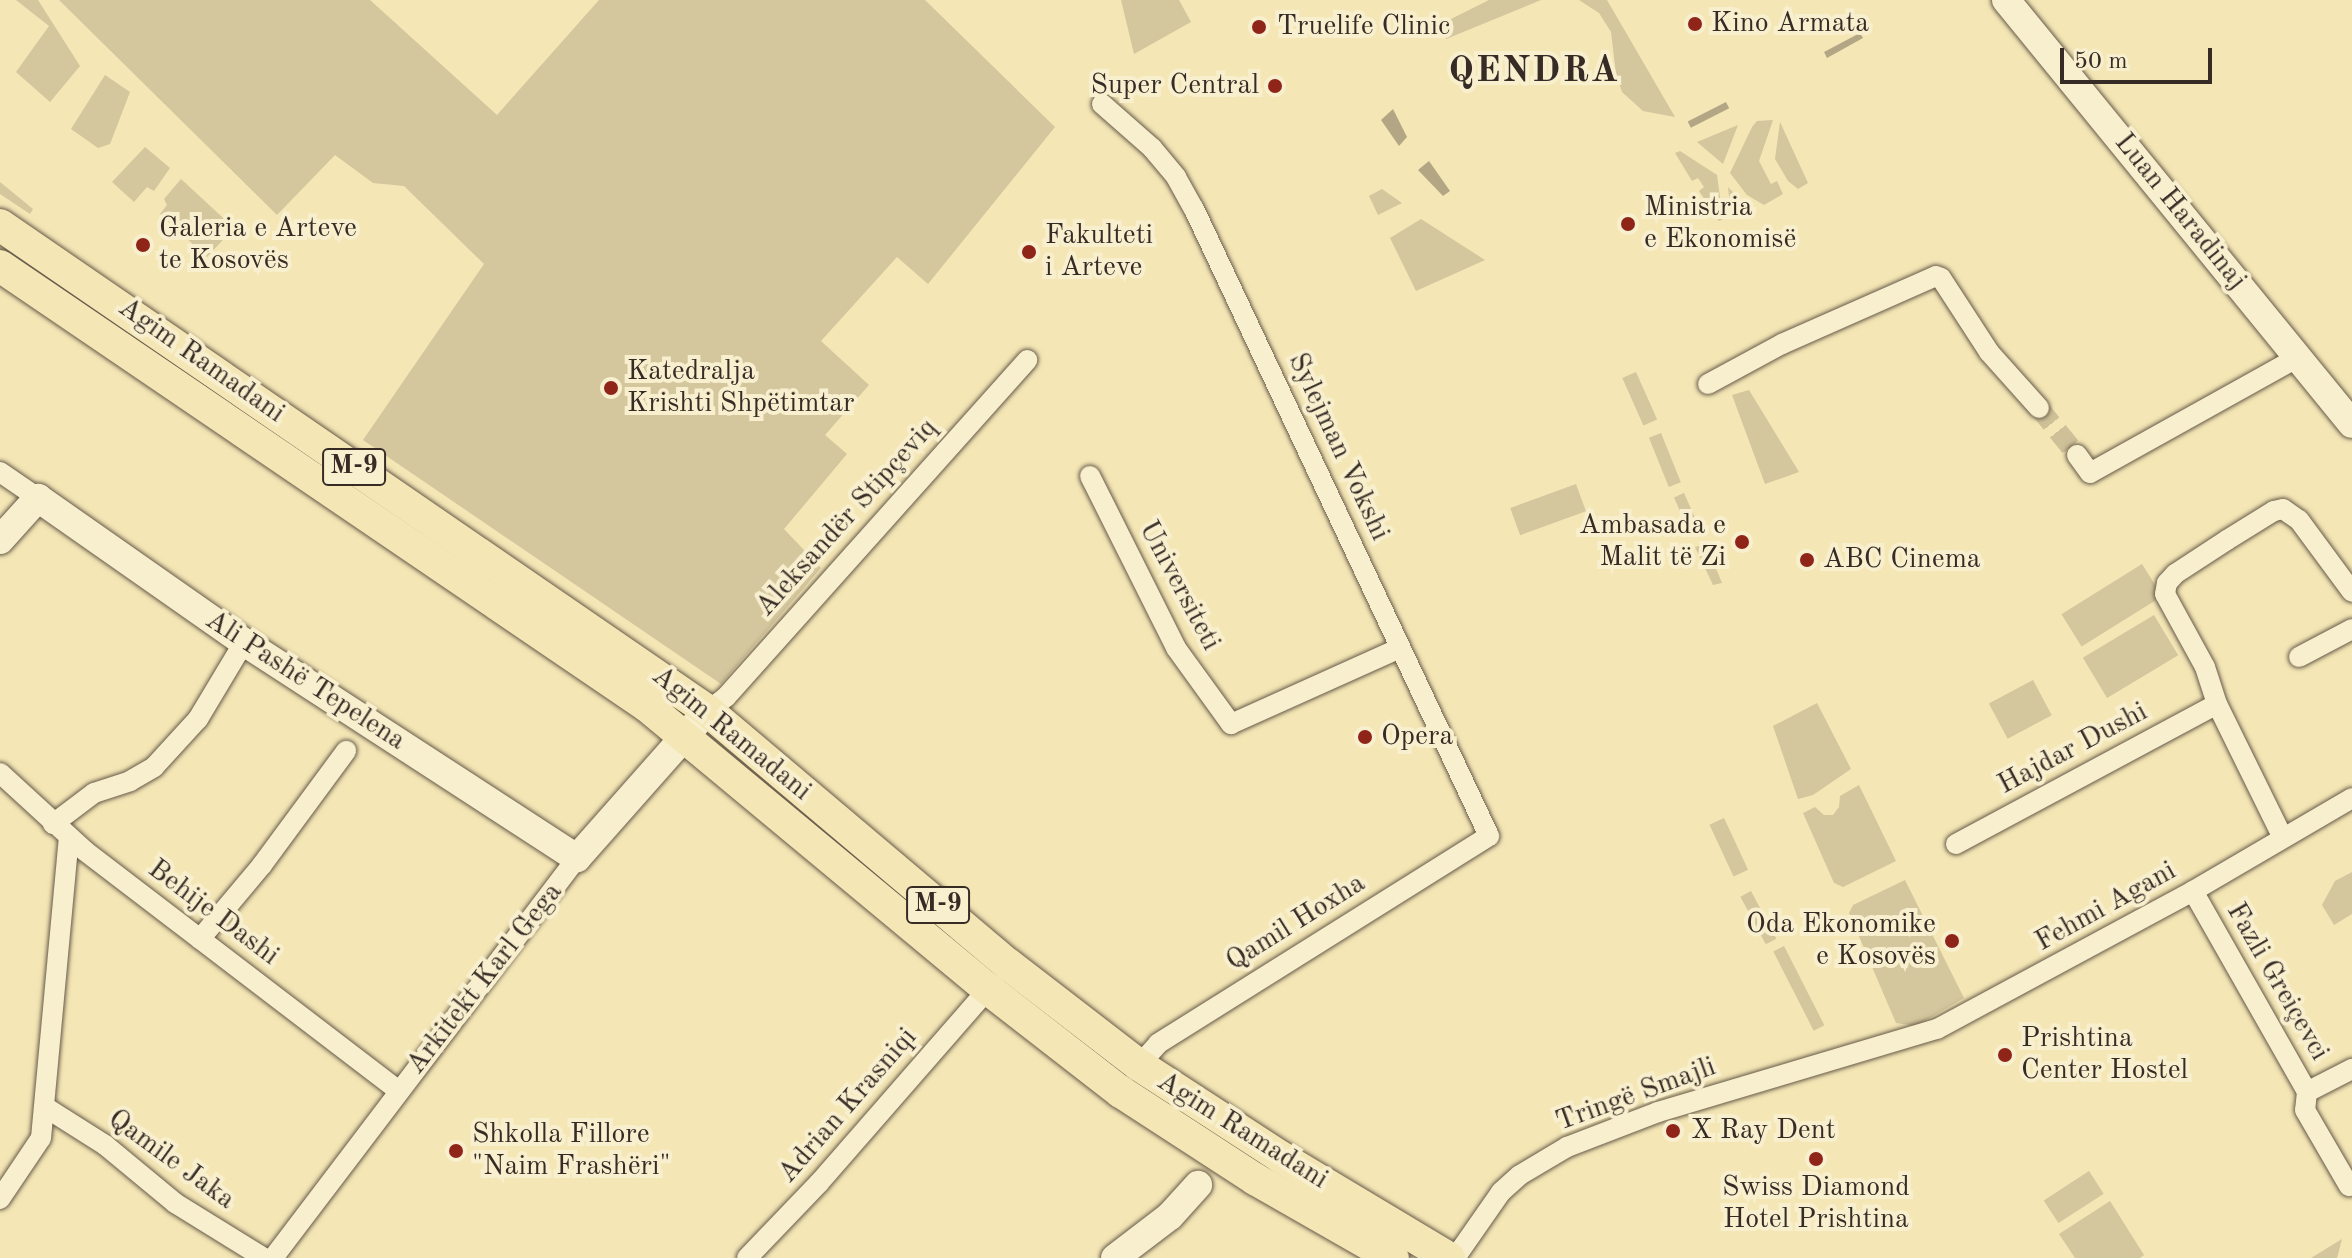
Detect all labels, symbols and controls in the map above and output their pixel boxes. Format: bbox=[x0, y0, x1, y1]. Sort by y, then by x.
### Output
place label: Kino Armata bbox=[1711, 7, 1869, 41]
place label: Truelife Clinic bbox=[1277, 10, 1450, 44]
marker: Kino Armata bbox=[1686, 15, 1704, 33]
marker: Truelife Clinic bbox=[1248, 16, 1270, 38]
scale bar bbox=[2064, 32, 2216, 82]
text: 50 m bbox=[2074, 50, 2128, 74]
district label: QENDRA bbox=[1448, 51, 1620, 95]
place label: Super Central bbox=[1091, 69, 1259, 103]
marker: Super Central bbox=[1266, 77, 1284, 95]
street label: Luan Haradinaj bbox=[2107, 127, 2253, 297]
place label: Ministria e Ekonomisë bbox=[1644, 191, 1796, 257]
place label: Galeria e Arteve te Kosovës bbox=[159, 212, 357, 278]
marker: Ministria e Ekonomisë bbox=[1619, 215, 1637, 233]
place label: Fakulteti i Arteve bbox=[1045, 219, 1153, 285]
marker: Galeria e Arteve te Kosovës bbox=[134, 236, 152, 254]
marker: Fakulteti i Arteve bbox=[1020, 243, 1038, 261]
street label: Agim Ramadani bbox=[111, 291, 291, 431]
street label: Sylejman Vokshi bbox=[1280, 348, 1396, 546]
place label: Katedralja Krishti Shpëtimtar bbox=[627, 355, 854, 421]
marker: Katedralja Krishti Shpëtimtar bbox=[602, 379, 620, 397]
street label: Aleksandër Stipçeviq bbox=[749, 412, 945, 624]
road number: M-9 bbox=[322, 445, 386, 489]
place label: Ambasada e Malit të Zi bbox=[1579, 509, 1726, 575]
street label: Universiteti bbox=[1131, 515, 1227, 657]
marker: Ambasada e Malit të Zi bbox=[1733, 533, 1751, 551]
place label: ABC Cinema bbox=[1823, 543, 1981, 577]
marker: ABC Cinema bbox=[1798, 551, 1816, 569]
street label: Ali Pashë Tepelena bbox=[199, 604, 411, 758]
street label: Agim Ramadani bbox=[645, 660, 817, 808]
street label: Hajdar Dushi bbox=[1993, 696, 2153, 802]
place label: Opera bbox=[1381, 720, 1453, 754]
marker: Opera bbox=[1356, 728, 1374, 746]
street label: Behije Dashi bbox=[141, 853, 285, 973]
street label: Fehmi Agani bbox=[2030, 855, 2182, 959]
street label: Qamil Hoxha bbox=[1220, 867, 1372, 979]
street label: Arkitekt Karl Gega bbox=[400, 877, 570, 1081]
road number: M-9 bbox=[906, 883, 970, 927]
street label: Fazli Greiçevci bbox=[2218, 897, 2336, 1067]
place label: Oda Ekonomike e Kosovës bbox=[1746, 908, 1936, 974]
marker: Oda Ekonomike e Kosovës bbox=[1943, 932, 1961, 950]
street label: Adrian Krasniqi bbox=[771, 1021, 925, 1191]
place label: Prishtina Center Hostel bbox=[2021, 1022, 2188, 1088]
marker: Prishtina Center Hostel bbox=[1996, 1046, 2014, 1064]
street label: Tringë Smajli bbox=[1552, 1051, 1720, 1139]
street label: Agim Ramadani bbox=[1150, 1065, 1334, 1197]
street label: Qamile Jaka bbox=[101, 1103, 241, 1217]
place label: X Ray Dent bbox=[1691, 1114, 1836, 1148]
place label: Shkolla Fillore "Naim Frashëri" bbox=[472, 1118, 671, 1184]
marker: X Ray Dent bbox=[1662, 1120, 1684, 1142]
marker: Shkolla Fillore "Naim Frashëri" bbox=[447, 1142, 465, 1160]
marker: Swiss Diamond Hotel Prishtina bbox=[1807, 1150, 1825, 1168]
place label: Swiss Diamond Hotel Prishtina bbox=[1722, 1171, 1910, 1237]

